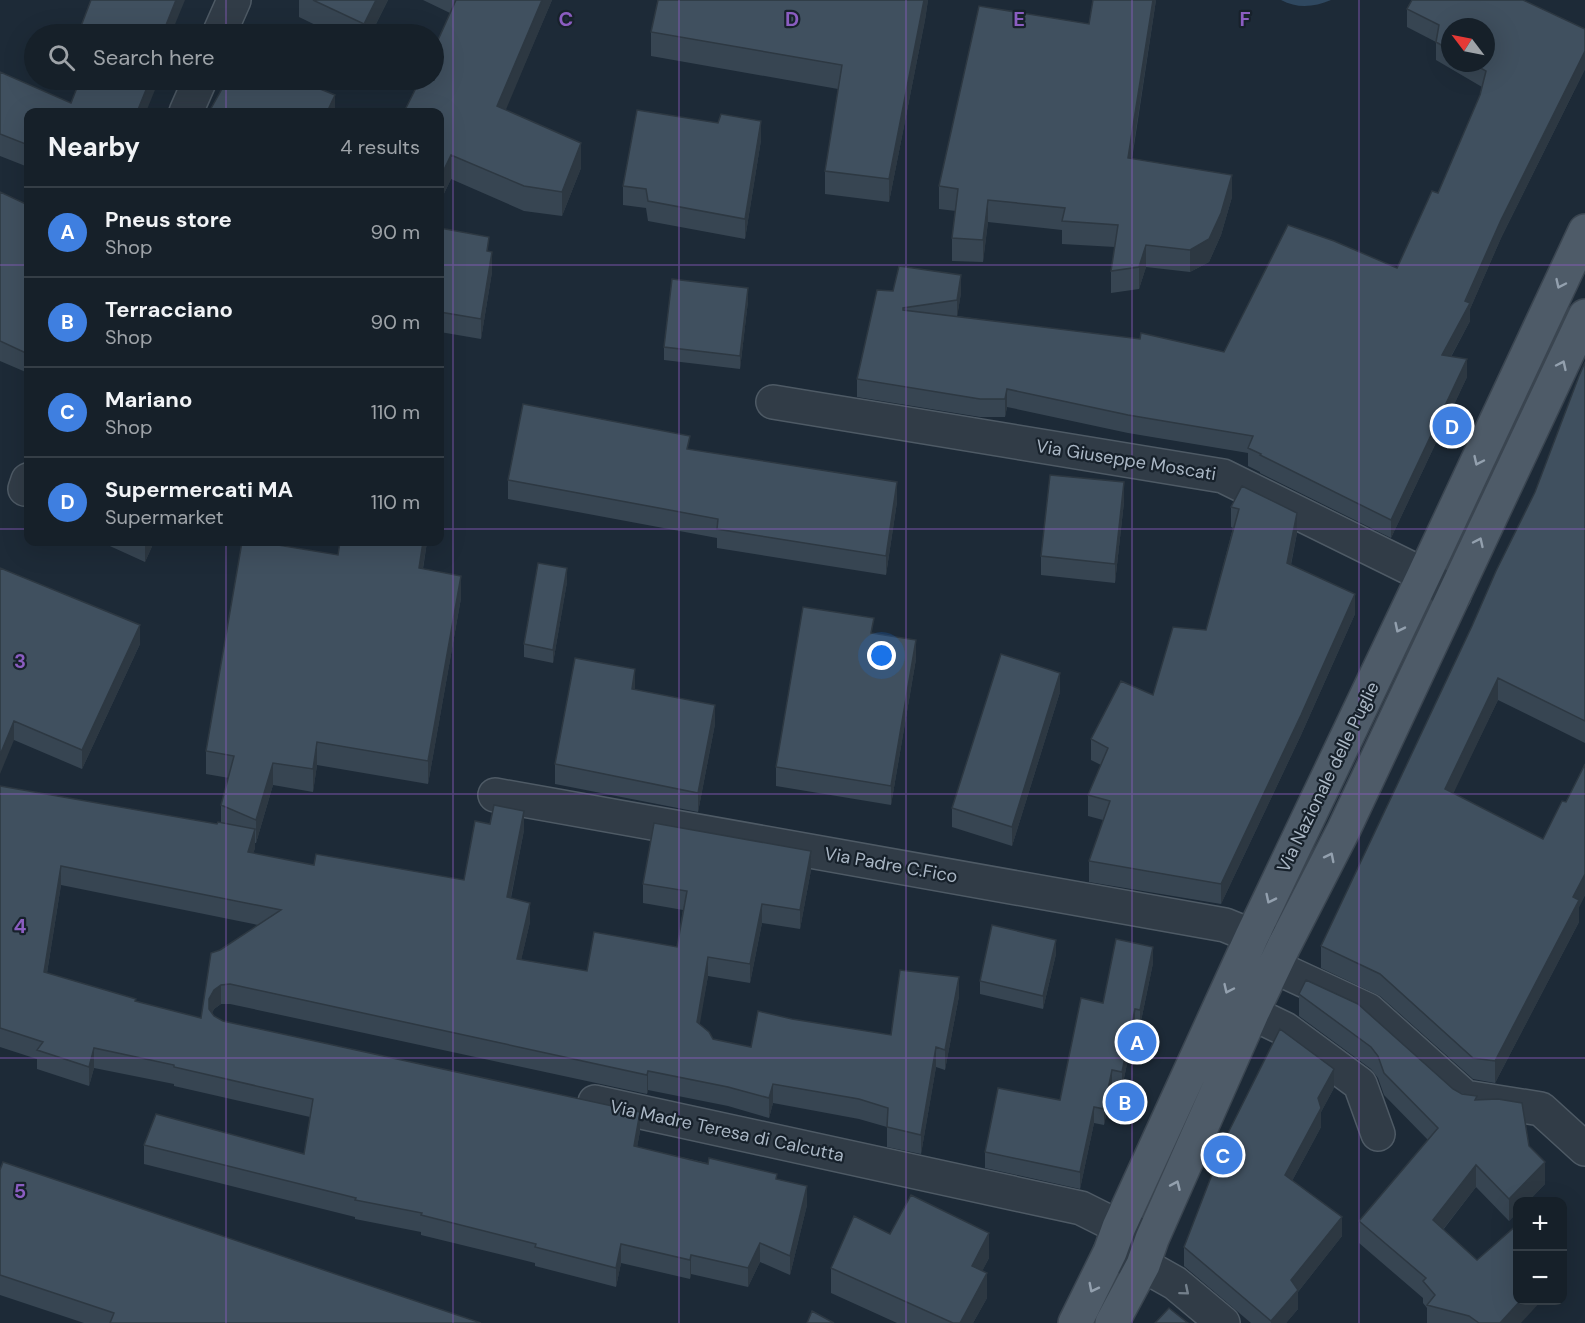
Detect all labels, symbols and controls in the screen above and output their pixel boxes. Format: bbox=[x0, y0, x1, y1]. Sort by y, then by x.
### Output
text: C bbox=[559, 6, 573, 32]
text: D bbox=[785, 6, 799, 32]
text: E bbox=[1013, 6, 1025, 32]
text: F bbox=[1239, 6, 1251, 32]
north arrow bbox=[1441, 18, 1495, 72]
search box bbox=[24, 24, 444, 90]
icon: search bbox=[45, 41, 78, 74]
text: Search here bbox=[93, 43, 214, 72]
text: Nearby bbox=[48, 130, 140, 164]
text: 4 results bbox=[340, 134, 420, 160]
text: Pneus store bbox=[105, 205, 232, 234]
text: A bbox=[60, 219, 75, 245]
text: 90 m bbox=[371, 219, 420, 245]
text: Shop bbox=[105, 234, 152, 260]
one-way arrow bbox=[1556, 278, 1568, 289]
text: Terracciano bbox=[105, 295, 233, 324]
text: B bbox=[61, 309, 74, 335]
text: 90 m bbox=[371, 309, 420, 335]
text: Shop bbox=[105, 324, 152, 350]
one-way arrow bbox=[1554, 361, 1566, 372]
text: Mariano bbox=[105, 385, 192, 414]
text: C bbox=[60, 399, 75, 425]
text: 110 m bbox=[371, 399, 420, 425]
pin: D bbox=[1432, 404, 1472, 448]
text: Shop bbox=[105, 414, 152, 440]
street label: Via Giuseppe Moscati bbox=[1034, 434, 1218, 486]
one-way arrow bbox=[1473, 455, 1485, 466]
text: Supermercati MA bbox=[105, 475, 293, 504]
text: D bbox=[60, 489, 75, 515]
text: 110 m bbox=[371, 489, 420, 515]
text: Supermarket bbox=[105, 504, 224, 530]
one-way arrow bbox=[1471, 537, 1483, 548]
one-way arrow bbox=[1395, 622, 1406, 633]
your location bbox=[867, 641, 896, 670]
text: 3 bbox=[14, 648, 26, 674]
street label: Via Nazionale delle Puglie bbox=[1271, 678, 1385, 876]
street label: Via Padre C.Fico bbox=[823, 841, 959, 889]
one-way arrow bbox=[1323, 853, 1334, 863]
one-way arrow bbox=[1265, 892, 1277, 903]
text: 4 bbox=[14, 913, 27, 939]
one-way arrow bbox=[1223, 983, 1235, 994]
pin: A bbox=[1118, 1020, 1156, 1064]
pin: B bbox=[1106, 1080, 1144, 1124]
street label: Via Madre Teresa di Calcutta bbox=[608, 1094, 846, 1168]
pin: C bbox=[1204, 1132, 1242, 1178]
text: 5 bbox=[14, 1178, 26, 1204]
one-way arrow bbox=[1169, 1180, 1181, 1191]
map controls bbox=[1513, 1197, 1567, 1305]
button: + bbox=[1513, 1197, 1567, 1251]
button: − bbox=[1513, 1251, 1567, 1305]
one-way arrow bbox=[1088, 1281, 1100, 1292]
one-way arrow bbox=[1178, 1284, 1189, 1295]

